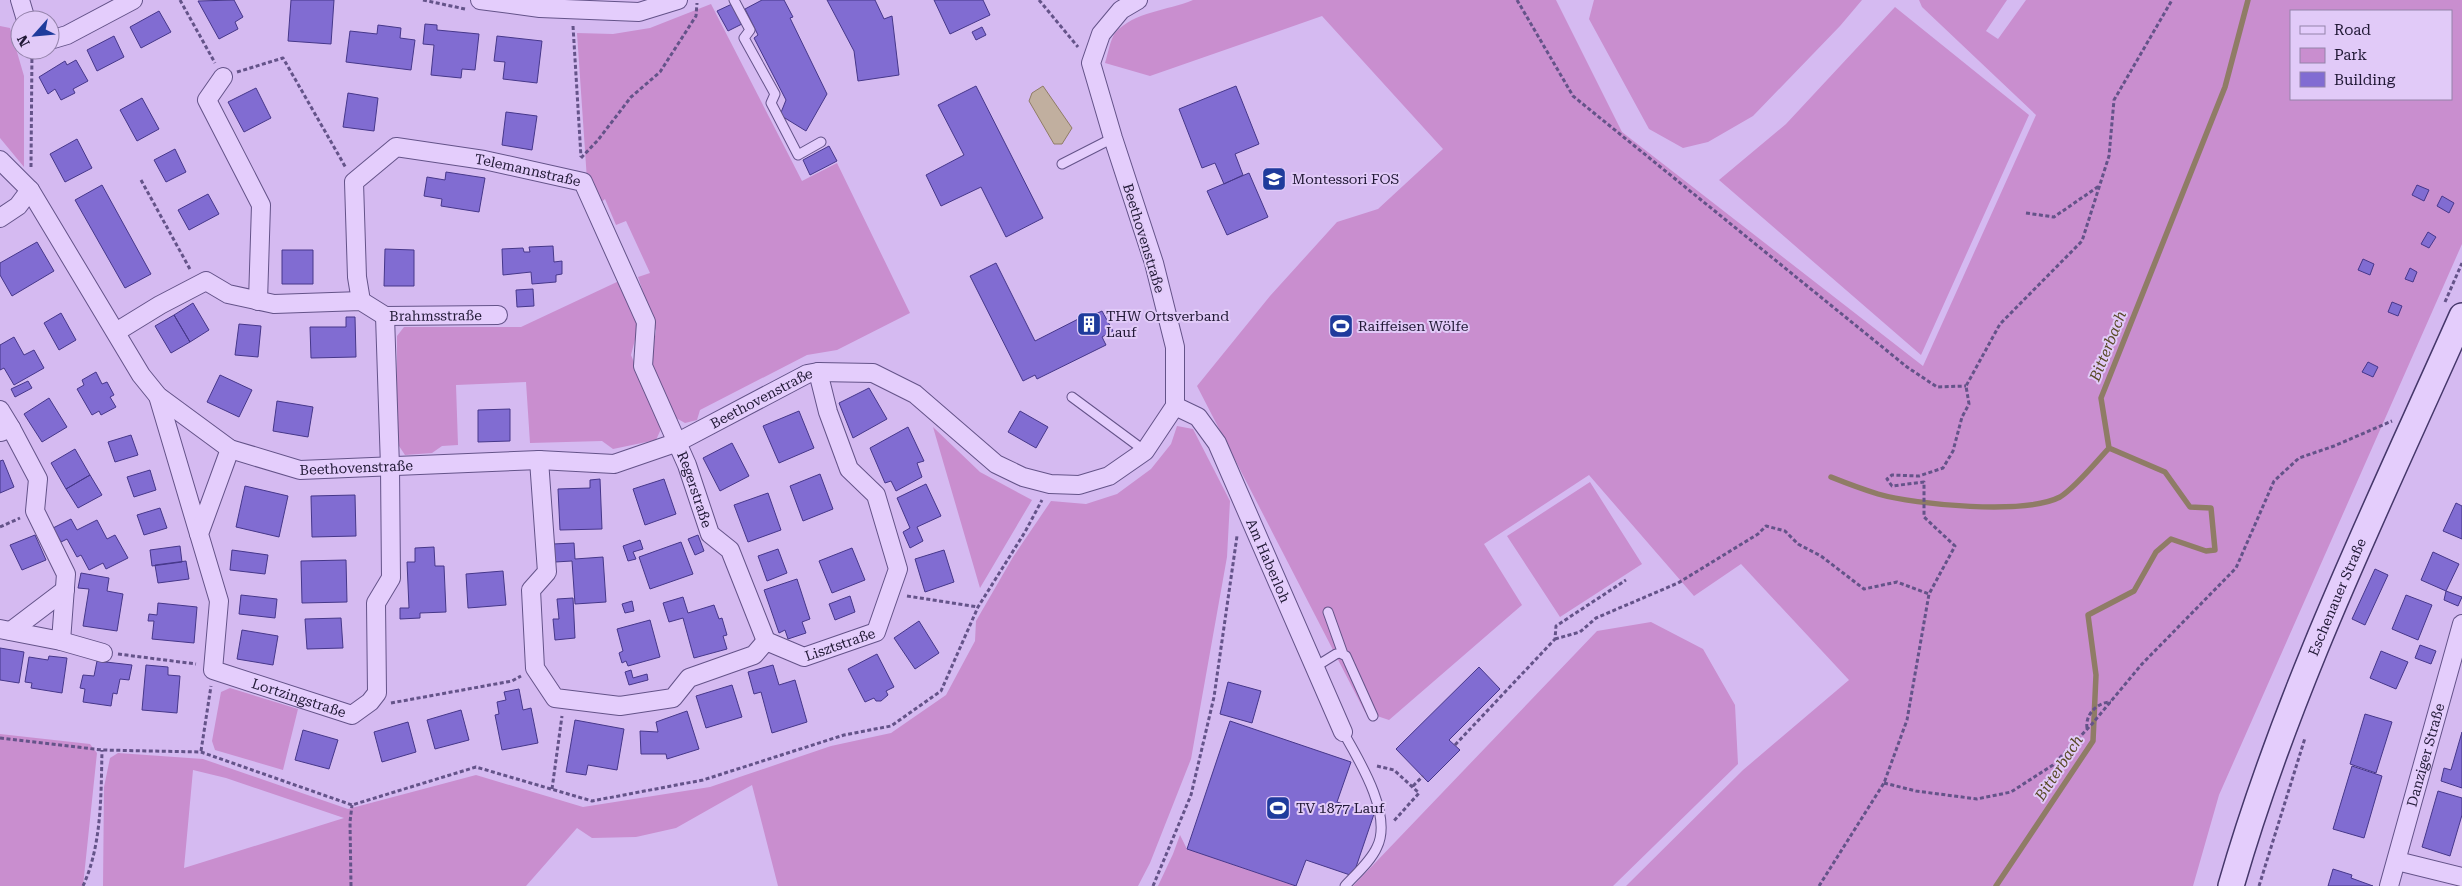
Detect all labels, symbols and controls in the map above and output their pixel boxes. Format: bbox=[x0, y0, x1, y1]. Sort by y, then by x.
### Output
north arrow bbox=[10, 10, 60, 60]
legend bbox=[2290, 10, 2452, 100]
text: Road bbox=[2334, 21, 2371, 39]
text: N bbox=[14, 32, 33, 49]
text: Park bbox=[2334, 46, 2368, 64]
text: Building bbox=[2334, 71, 2396, 89]
street label: Telemannstraße bbox=[474, 151, 583, 189]
school or university icon: Montessori FOS bbox=[1261, 166, 1287, 192]
place label: Montessori FOS bbox=[1292, 171, 1399, 187]
street label: Beethovenstraße bbox=[1120, 181, 1168, 295]
street label: Brahmsstraße bbox=[389, 307, 482, 324]
place label: THW Ortsverband Lauf bbox=[1106, 308, 1229, 340]
water label: Bitterbach bbox=[2085, 308, 2130, 385]
building icon: THW Ortsverband Lauf bbox=[1076, 311, 1102, 337]
sports icon: Raiffeisen Wölfe bbox=[1328, 313, 1354, 339]
place label: Raiffeisen Wölfe bbox=[1358, 318, 1469, 334]
street label: Beethovenstraße bbox=[707, 365, 814, 432]
street label: Regerstraße bbox=[674, 449, 715, 530]
street label: Beethovenstraße bbox=[299, 457, 414, 478]
street label: Am Haberloh bbox=[1243, 516, 1294, 605]
street label: Eschenauer Straße bbox=[2305, 536, 2369, 658]
street label: Lisztstraße bbox=[803, 625, 878, 664]
street label: Lortzingstraße bbox=[250, 675, 348, 721]
street label: Danziger Straße bbox=[2403, 701, 2448, 809]
water label: Bitterbach bbox=[2031, 732, 2087, 805]
sports icon: TV 1877 Lauf bbox=[1265, 795, 1291, 821]
place label: TV 1877 Lauf bbox=[1296, 800, 1385, 816]

